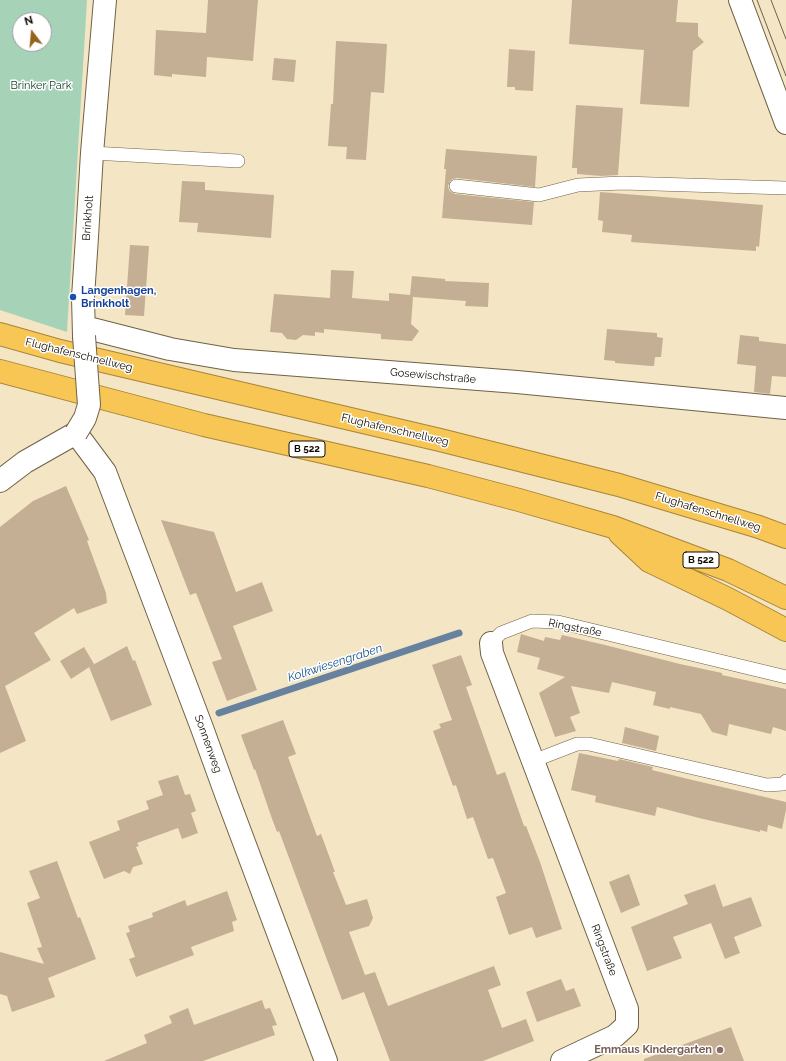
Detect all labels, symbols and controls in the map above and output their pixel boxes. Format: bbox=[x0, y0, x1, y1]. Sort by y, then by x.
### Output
north arrow bbox=[12, 12, 52, 52]
text: N bbox=[23, 14, 35, 28]
park label: Brinker Park bbox=[10, 79, 72, 93]
street label: Brinkholt bbox=[80, 195, 96, 241]
place label: Langenhagen, Brinkholt bbox=[81, 284, 156, 310]
marker: Langenhagen, Brinkholt bbox=[68, 292, 78, 302]
street label: Flughafenschnellweg bbox=[24, 335, 134, 375]
street label: Gosewischstraße bbox=[389, 366, 477, 386]
street label: Flughafenschnellweg bbox=[340, 411, 450, 449]
road number: B 522 bbox=[289, 441, 325, 457]
street label: Flughafenschnellweg bbox=[654, 490, 762, 534]
road number: B 522 bbox=[683, 552, 719, 568]
street label: Ringstraße bbox=[547, 616, 603, 640]
water label: Kolkwiesengraben bbox=[286, 641, 384, 685]
street label: Sonnenweg bbox=[191, 713, 225, 775]
street label: Ringstraße bbox=[588, 922, 620, 978]
place label: Emmaus Kindergarten bbox=[594, 1043, 712, 1057]
marker: Emmaus Kindergarten bbox=[715, 1045, 725, 1055]

